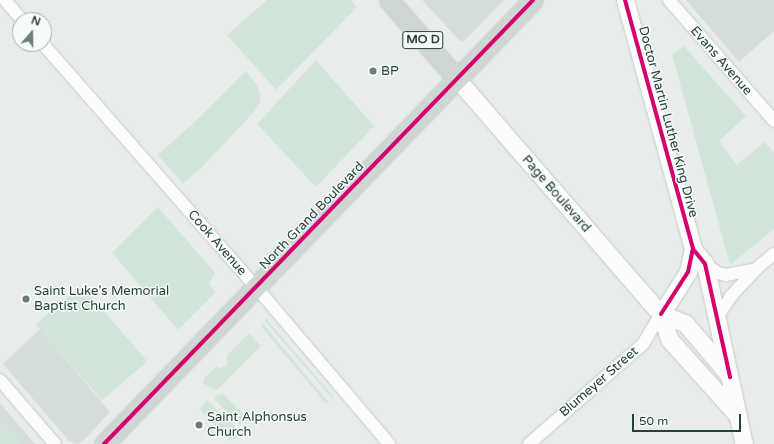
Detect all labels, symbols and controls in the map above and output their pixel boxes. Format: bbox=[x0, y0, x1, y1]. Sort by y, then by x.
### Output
north arrow bbox=[12, 12, 52, 52]
text: N bbox=[30, 14, 42, 29]
street label: Evans Avenue bbox=[687, 23, 755, 99]
street label: Doctor Martin Luther King Drive bbox=[635, 25, 701, 219]
road number: MO D bbox=[402, 30, 444, 50]
place label: BP bbox=[381, 63, 399, 79]
marker: BP bbox=[368, 66, 378, 76]
street label: Page Boulevard bbox=[518, 152, 594, 236]
street label: North Grand Boulevard bbox=[257, 159, 367, 273]
street label: Cook Avenue bbox=[184, 207, 250, 279]
place label: Saint Luke's Memorial Baptist Church bbox=[34, 284, 169, 315]
marker: Saint Luke's Memorial Baptist Church bbox=[21, 294, 31, 304]
street label: Blumeyer Street bbox=[557, 344, 641, 420]
scale bar bbox=[634, 406, 743, 432]
place label: Saint Alphonsus Church bbox=[207, 410, 307, 441]
text: 50 m bbox=[639, 414, 668, 428]
marker: Saint Alphonsus Church bbox=[194, 420, 204, 430]

